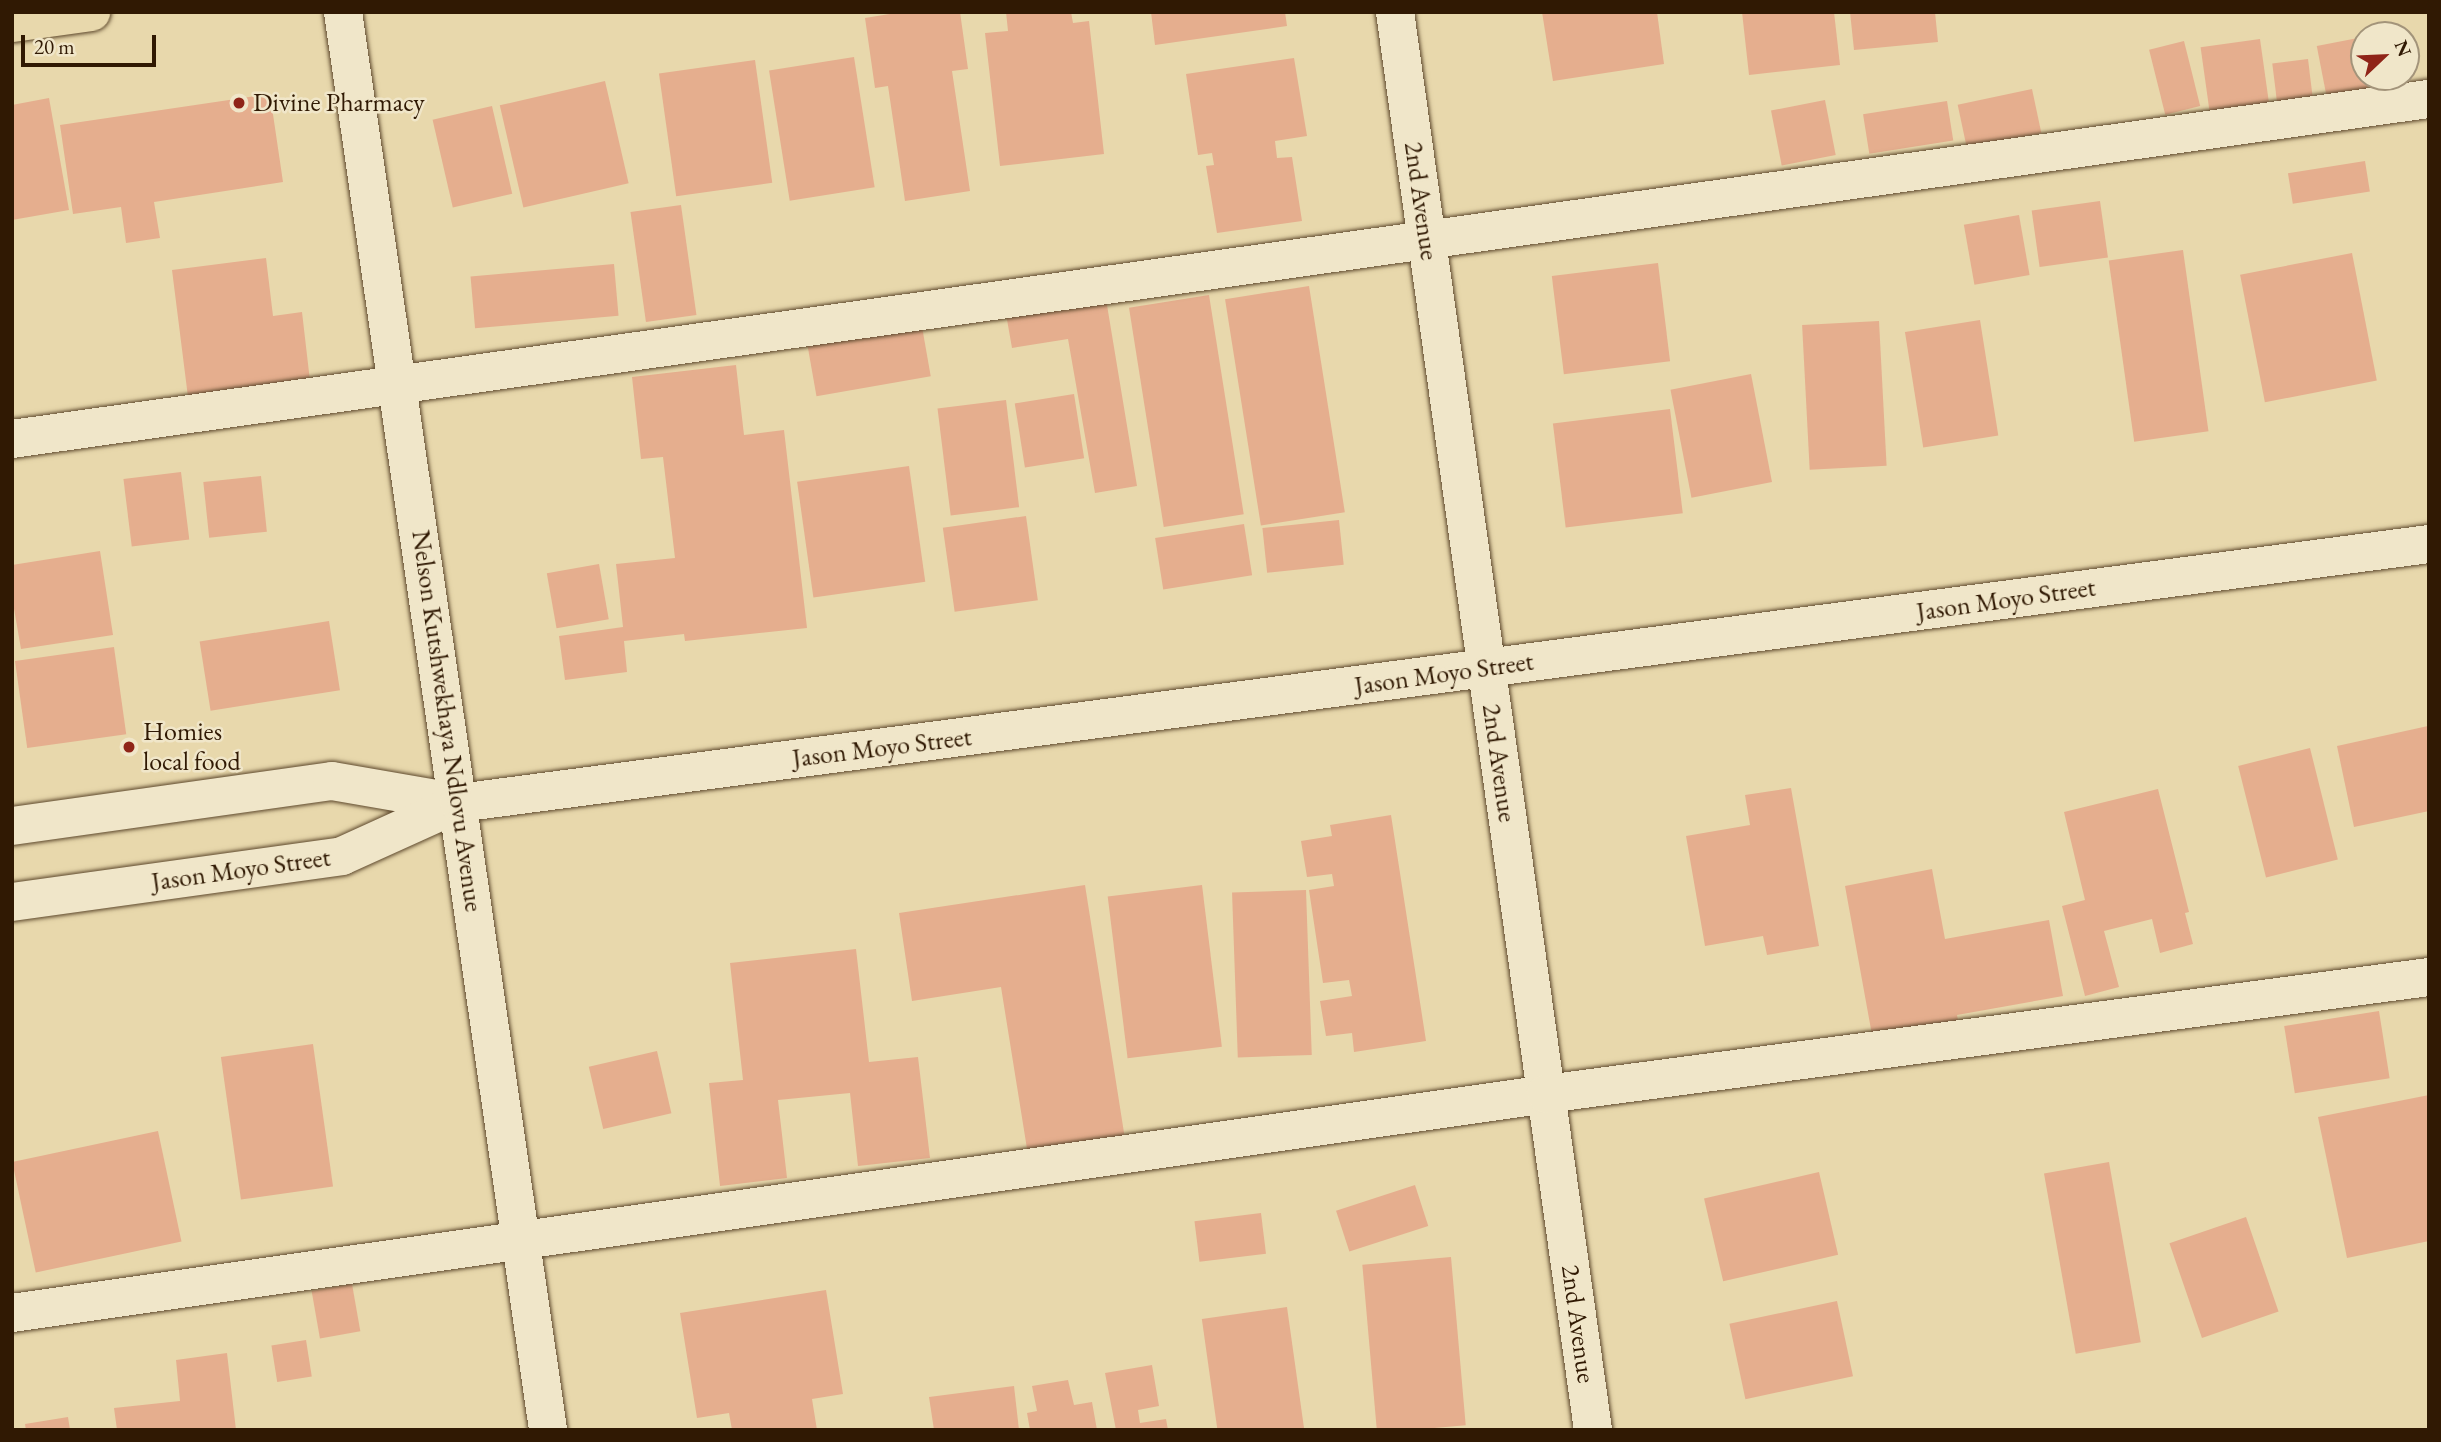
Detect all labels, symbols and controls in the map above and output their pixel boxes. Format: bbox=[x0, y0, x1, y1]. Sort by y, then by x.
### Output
scale bar bbox=[24, 21, 159, 65]
north arrow bbox=[2350, 21, 2420, 91]
text: 20 m bbox=[34, 33, 75, 60]
text: N bbox=[2388, 36, 2417, 60]
place label: Divine Pharmacy bbox=[253, 87, 425, 119]
marker: Divine Pharmacy bbox=[231, 95, 247, 111]
street label: 2nd Avenue bbox=[1397, 140, 1445, 262]
street label: Nelson Kutshwekhaya Ndlovu Avenue bbox=[405, 528, 489, 914]
street label: Jason Moyo Street bbox=[1914, 572, 2098, 628]
street label: Jason Moyo Street bbox=[1352, 646, 1536, 702]
street label: 2nd Avenue bbox=[1475, 702, 1523, 824]
place label: Homies local food bbox=[143, 716, 241, 778]
street label: Jason Moyo Street bbox=[791, 722, 973, 774]
marker: Homies local food bbox=[121, 739, 137, 755]
street label: Jason Moyo Street bbox=[149, 842, 333, 898]
street label: 2nd Avenue bbox=[1554, 1263, 1602, 1385]

